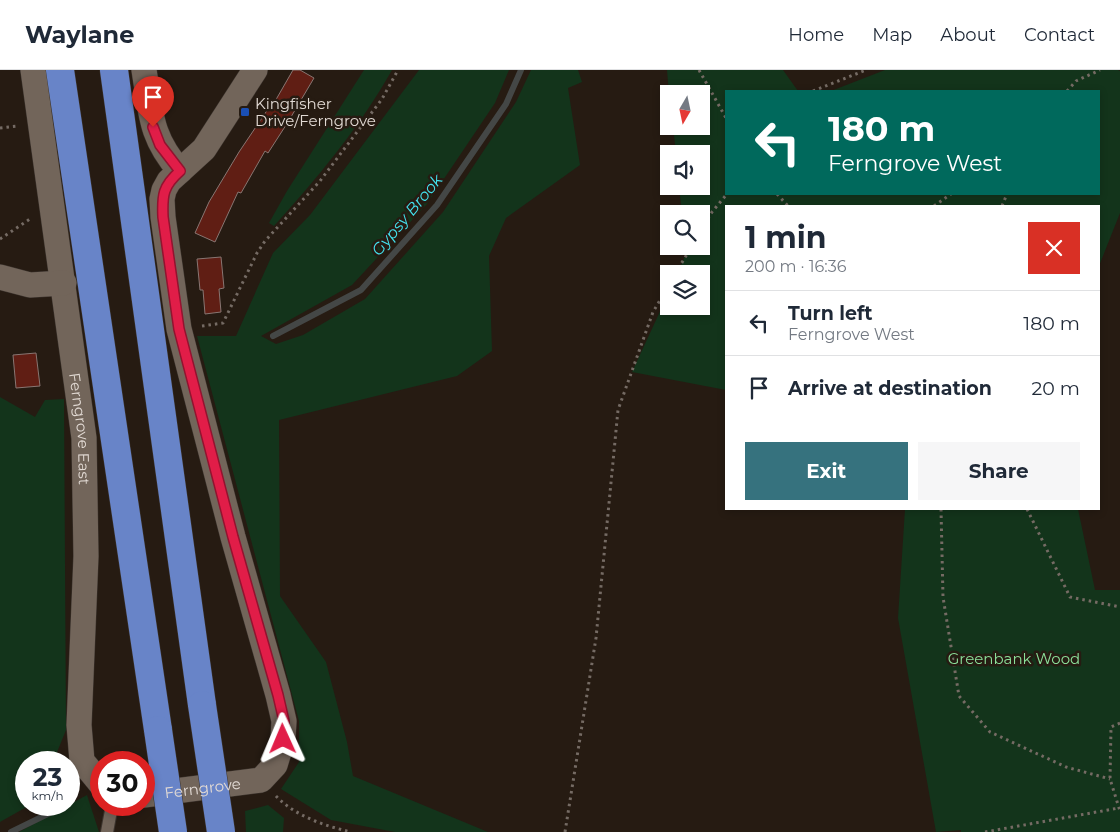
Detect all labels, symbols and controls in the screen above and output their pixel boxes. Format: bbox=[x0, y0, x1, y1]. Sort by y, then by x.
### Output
text: Waylane bbox=[25, 20, 134, 49]
text: Home bbox=[788, 24, 844, 46]
text: Map bbox=[872, 24, 912, 46]
text: About bbox=[940, 24, 996, 46]
text: Contact bbox=[1024, 24, 1095, 46]
pin bbox=[132, 76, 174, 127]
icon: arrive bbox=[139, 83, 167, 111]
north arrow bbox=[660, 85, 710, 135]
map controls bbox=[660, 85, 710, 315]
place label: Kingfisher Drive/Ferngrove bbox=[255, 94, 376, 130]
marker: Kingfisher Drive/Ferngrove bbox=[239, 106, 251, 118]
text: 180 m bbox=[828, 107, 935, 150]
icon: left bbox=[745, 110, 810, 175]
button: sound bbox=[660, 145, 710, 195]
text: Ferngrove West bbox=[828, 150, 1002, 177]
water label: Gypsy Brook bbox=[367, 169, 448, 260]
button: search bbox=[660, 205, 710, 255]
text: 1 min bbox=[745, 219, 826, 256]
button: close bbox=[1028, 222, 1080, 274]
text: 200 m · 16:36 bbox=[745, 257, 847, 276]
button: layers bbox=[660, 265, 710, 315]
text: Turn left bbox=[788, 302, 873, 325]
icon: left bbox=[745, 309, 773, 337]
text: 180 m bbox=[1023, 312, 1080, 335]
text: Ferngrove West bbox=[788, 325, 915, 344]
street label: Ferngrove East bbox=[66, 371, 94, 485]
icon: arrive bbox=[745, 374, 773, 402]
text: Arrive at destination bbox=[788, 377, 992, 400]
text: 20 m bbox=[1032, 377, 1080, 400]
button: Exit bbox=[745, 442, 908, 500]
button: Share bbox=[918, 442, 1080, 500]
park label: Greenbank Wood bbox=[948, 649, 1080, 668]
position arrow bbox=[256, 712, 308, 764]
speed limit sign: 30 bbox=[90, 751, 155, 816]
text: 23 bbox=[33, 762, 62, 792]
street label: Ferngrove bbox=[163, 773, 242, 802]
text: km/h bbox=[31, 788, 64, 803]

